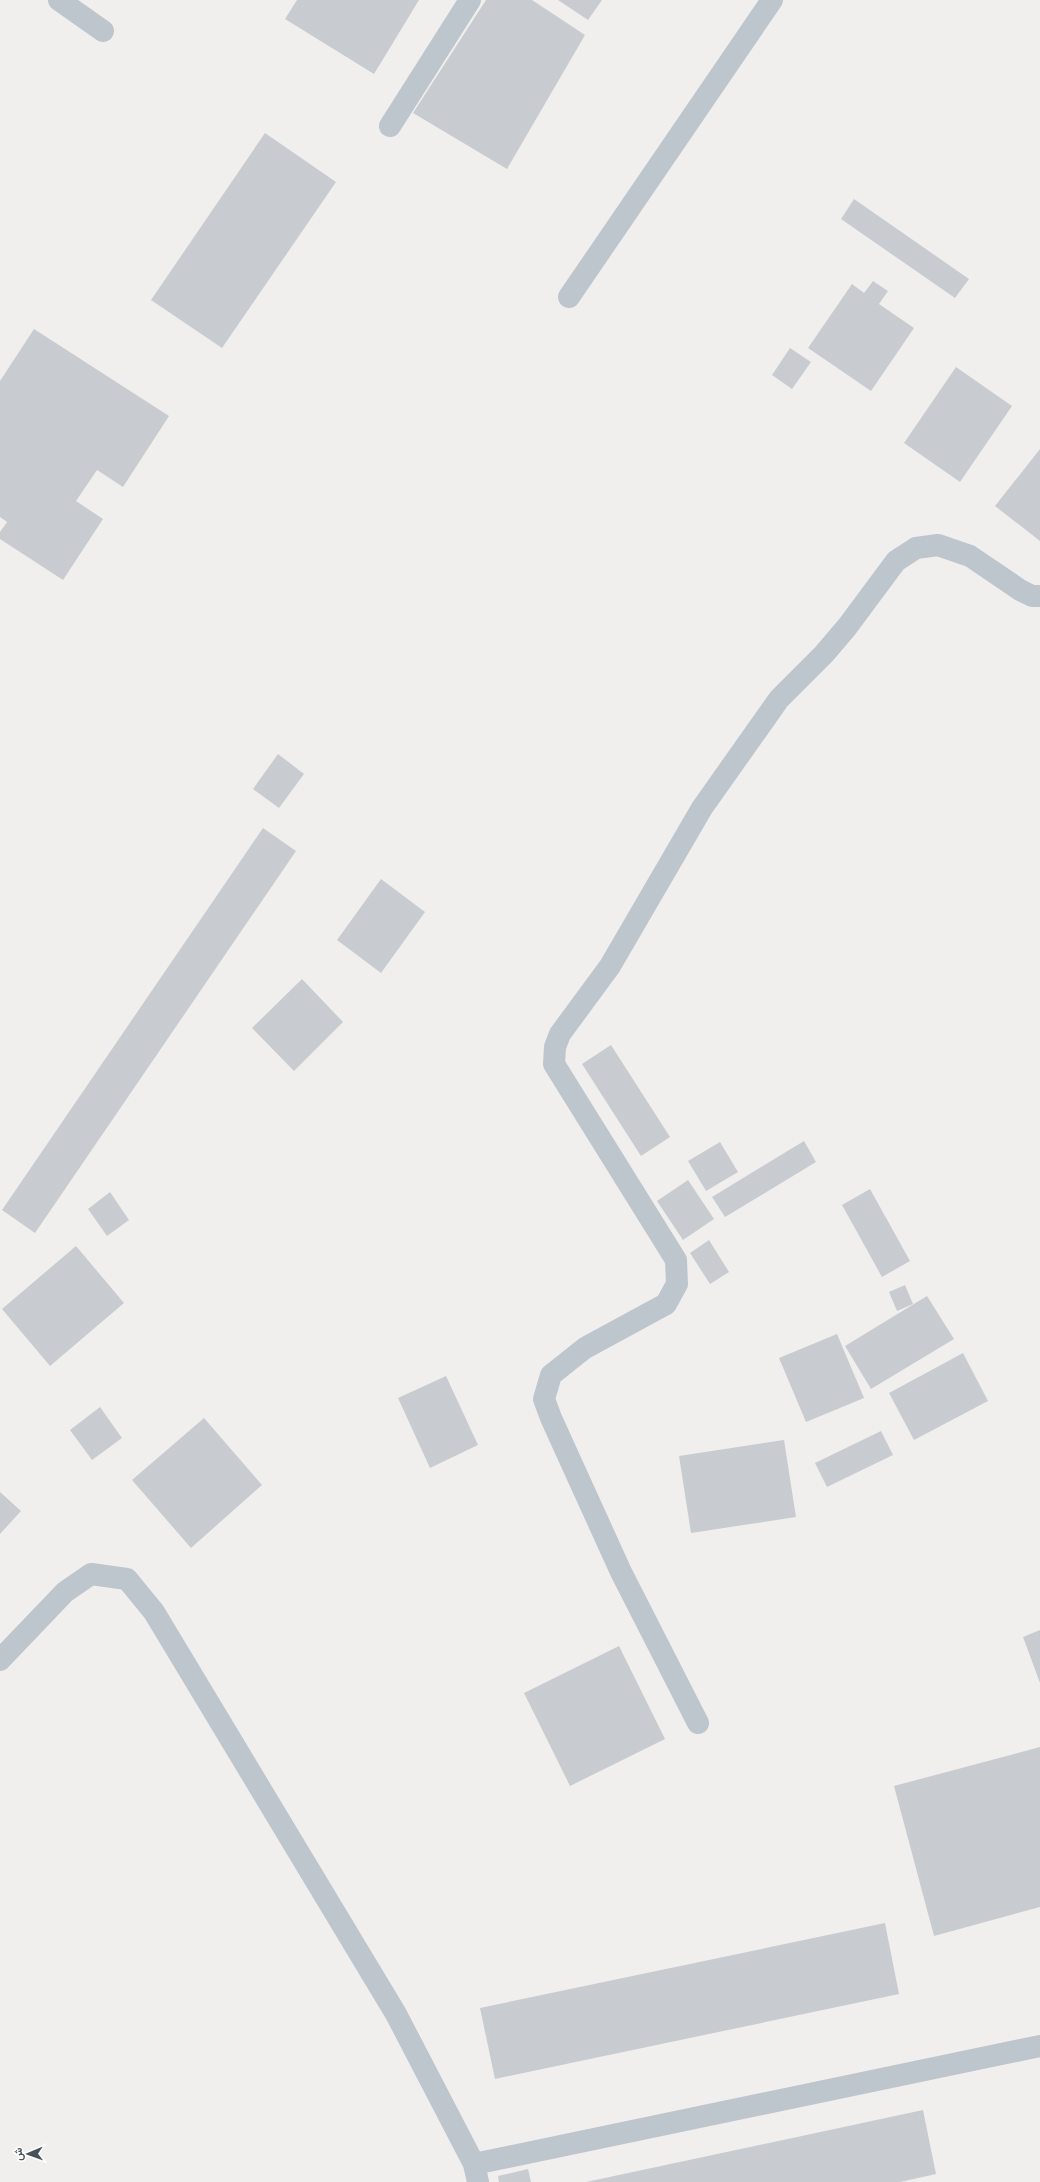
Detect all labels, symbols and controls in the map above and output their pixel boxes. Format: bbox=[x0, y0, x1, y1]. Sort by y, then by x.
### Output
north arrow bbox=[8, 2134, 48, 2174]
text: ش bbox=[11, 2147, 25, 2161]

